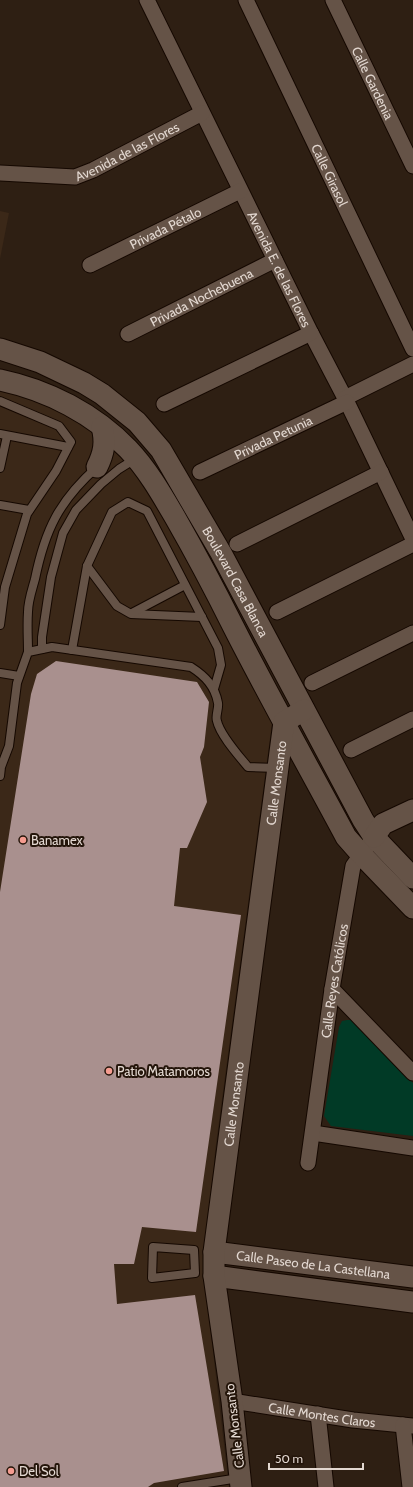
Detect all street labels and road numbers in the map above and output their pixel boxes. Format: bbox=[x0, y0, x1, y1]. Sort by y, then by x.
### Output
street label: Calle Gardenia bbox=[349, 44, 398, 123]
street label: Avenida de las Flores bbox=[73, 118, 182, 184]
street label: Calle Girasol bbox=[308, 141, 351, 209]
street label: Privada Pétalo bbox=[127, 203, 204, 252]
street label: Avenida E. de las Flores bbox=[244, 209, 315, 330]
street label: Privada Nochebuena bbox=[147, 264, 256, 330]
street label: Privada Petunia bbox=[231, 411, 315, 463]
street label: Boulevard Casa Blanca bbox=[199, 523, 272, 640]
street label: Calle Monsanto bbox=[262, 740, 289, 826]
street label: Calle Reyes Católicos bbox=[317, 922, 351, 1039]
street label: Calle Monsanto bbox=[220, 1061, 247, 1147]
street label: Calle Paseo de La Castellana bbox=[235, 1247, 392, 1282]
street label: Calle Monsanto bbox=[221, 1383, 247, 1469]
street label: Calle Montes Claros bbox=[267, 1399, 377, 1430]

